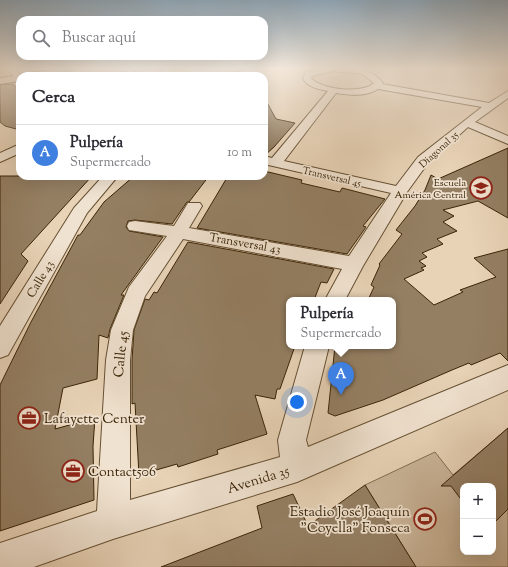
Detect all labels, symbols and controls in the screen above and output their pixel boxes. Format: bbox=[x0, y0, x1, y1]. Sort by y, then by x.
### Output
search box bbox=[16, 16, 268, 60]
icon: search bbox=[30, 27, 52, 49]
text: Buscar aquí bbox=[62, 28, 136, 49]
text: Cerca bbox=[32, 86, 75, 110]
street label: Diagonal 35 bbox=[416, 128, 462, 172]
text: Pulpería bbox=[70, 133, 123, 154]
text: A bbox=[40, 144, 50, 162]
text: 10 m bbox=[227, 144, 252, 162]
text: Supermercado bbox=[70, 154, 151, 172]
street label: Transversal 45 bbox=[301, 163, 363, 192]
school or university icon: Escuela América Central bbox=[468, 175, 494, 201]
place label: Escuela América Central bbox=[394, 176, 466, 203]
street label: Transversal 43 bbox=[208, 229, 282, 259]
street label: Calle 43 bbox=[23, 257, 59, 302]
popup bbox=[286, 297, 396, 349]
text: Pulpería bbox=[301, 304, 354, 325]
text: Supermercado bbox=[301, 325, 381, 343]
street label: Calle 45 bbox=[110, 330, 134, 378]
pin: A bbox=[328, 362, 354, 395]
your location bbox=[287, 392, 307, 412]
office icon: Lafayette Center bbox=[16, 405, 42, 431]
place label: Lafayette Center bbox=[44, 410, 145, 430]
office icon: Contact506 bbox=[60, 458, 86, 484]
street label: Avenida 35 bbox=[225, 462, 292, 500]
place label: Contact506 bbox=[88, 463, 156, 483]
map controls bbox=[460, 483, 496, 555]
button: + bbox=[460, 483, 496, 519]
place label: Estadio José Joaquín "Coyella" Fonseca bbox=[290, 503, 411, 539]
sports icon: Estadio José Joaquín "Coyella" Fonseca bbox=[412, 506, 438, 532]
button: − bbox=[460, 519, 496, 555]

